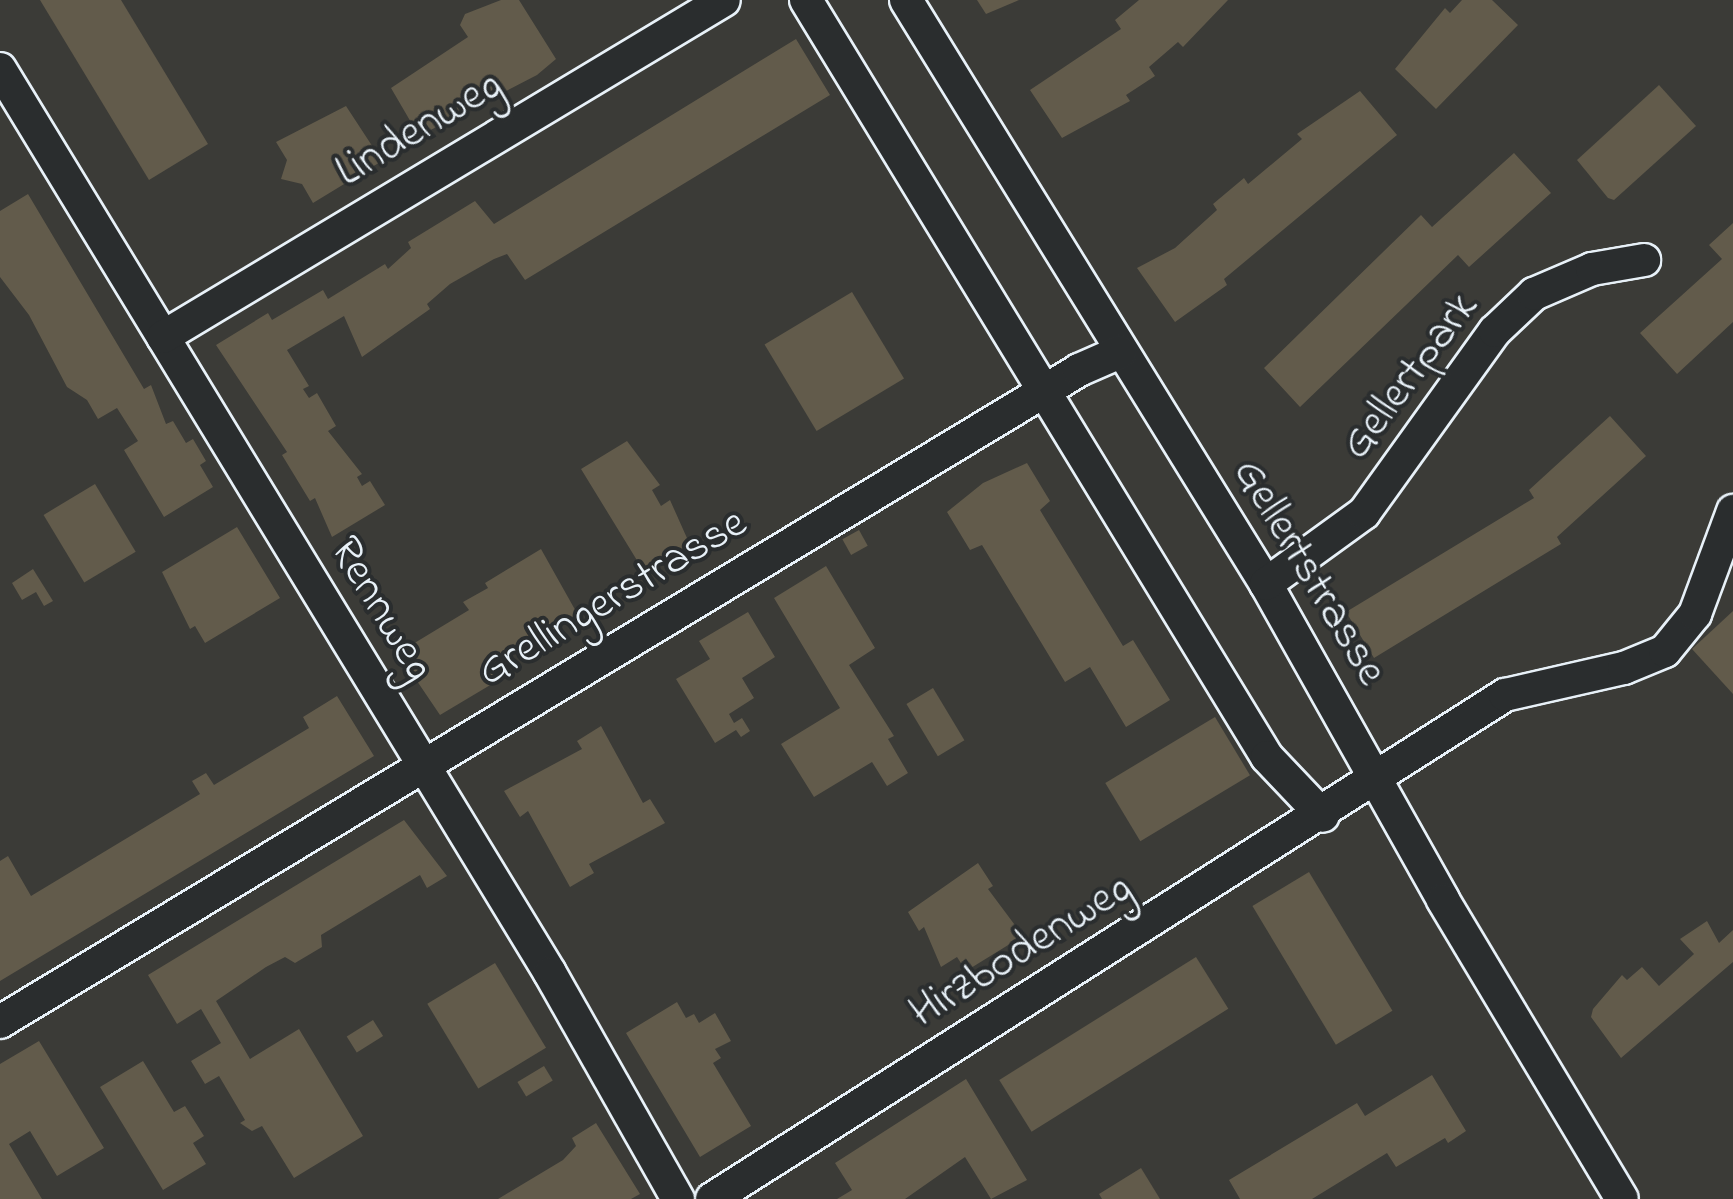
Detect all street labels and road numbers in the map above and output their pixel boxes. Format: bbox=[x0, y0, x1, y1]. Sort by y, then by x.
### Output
street label: Lindenweg bbox=[327, 59, 513, 201]
street label: Gellertpark bbox=[1331, 283, 1491, 471]
street label: Gellertstrasse bbox=[1219, 450, 1397, 696]
street label: Grellingerstrasse bbox=[469, 497, 757, 701]
street label: Rennweg bbox=[316, 528, 444, 692]
street label: Hirzbodenweg bbox=[901, 862, 1143, 1042]

